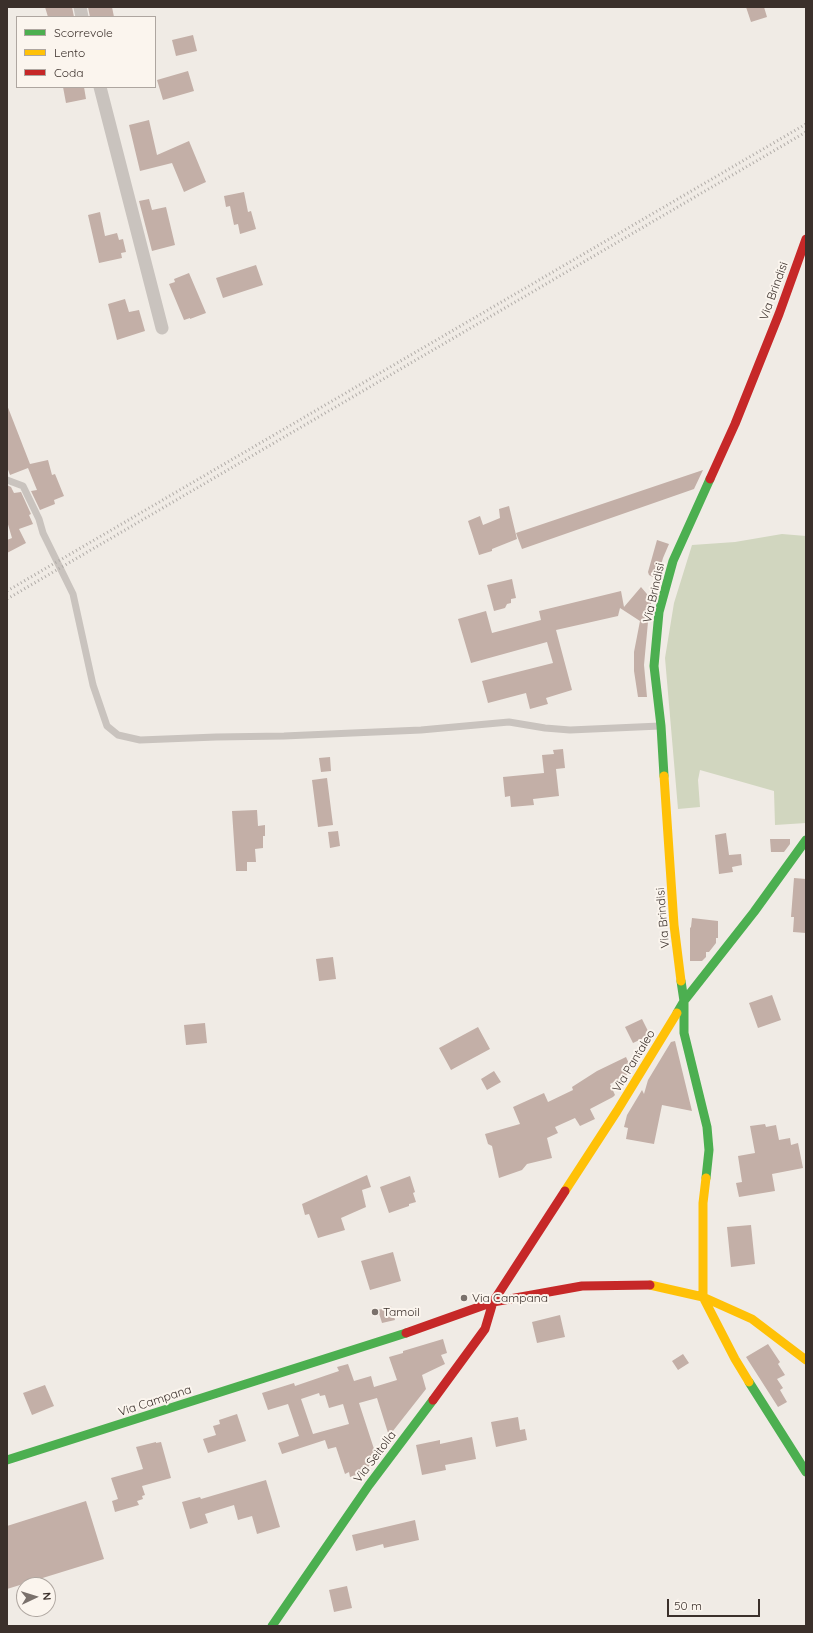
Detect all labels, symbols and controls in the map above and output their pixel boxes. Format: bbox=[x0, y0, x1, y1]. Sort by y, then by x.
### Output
legend bbox=[16, 16, 156, 88]
text: Scorrevole bbox=[54, 25, 113, 40]
text: Lento bbox=[54, 45, 85, 60]
text: Coda bbox=[54, 65, 84, 80]
street label: Via Brindisi bbox=[757, 260, 791, 322]
street label: Via Brindisi bbox=[640, 562, 668, 624]
street label: Via Brindisi bbox=[653, 887, 673, 949]
street label: Via Pantaleo bbox=[610, 1027, 658, 1095]
place label: Via Campana bbox=[472, 1291, 548, 1305]
marker: Via Campana bbox=[459, 1293, 469, 1303]
place label: Tamoil bbox=[383, 1305, 420, 1319]
marker: Tamoil bbox=[370, 1307, 380, 1317]
street label: Via Campana bbox=[117, 1382, 193, 1420]
street label: Via Seitolla bbox=[351, 1428, 399, 1486]
north arrow bbox=[16, 1577, 56, 1617]
scale bar bbox=[669, 1591, 762, 1617]
text: N bbox=[40, 1592, 54, 1601]
text: 50 m bbox=[674, 1598, 702, 1613]

